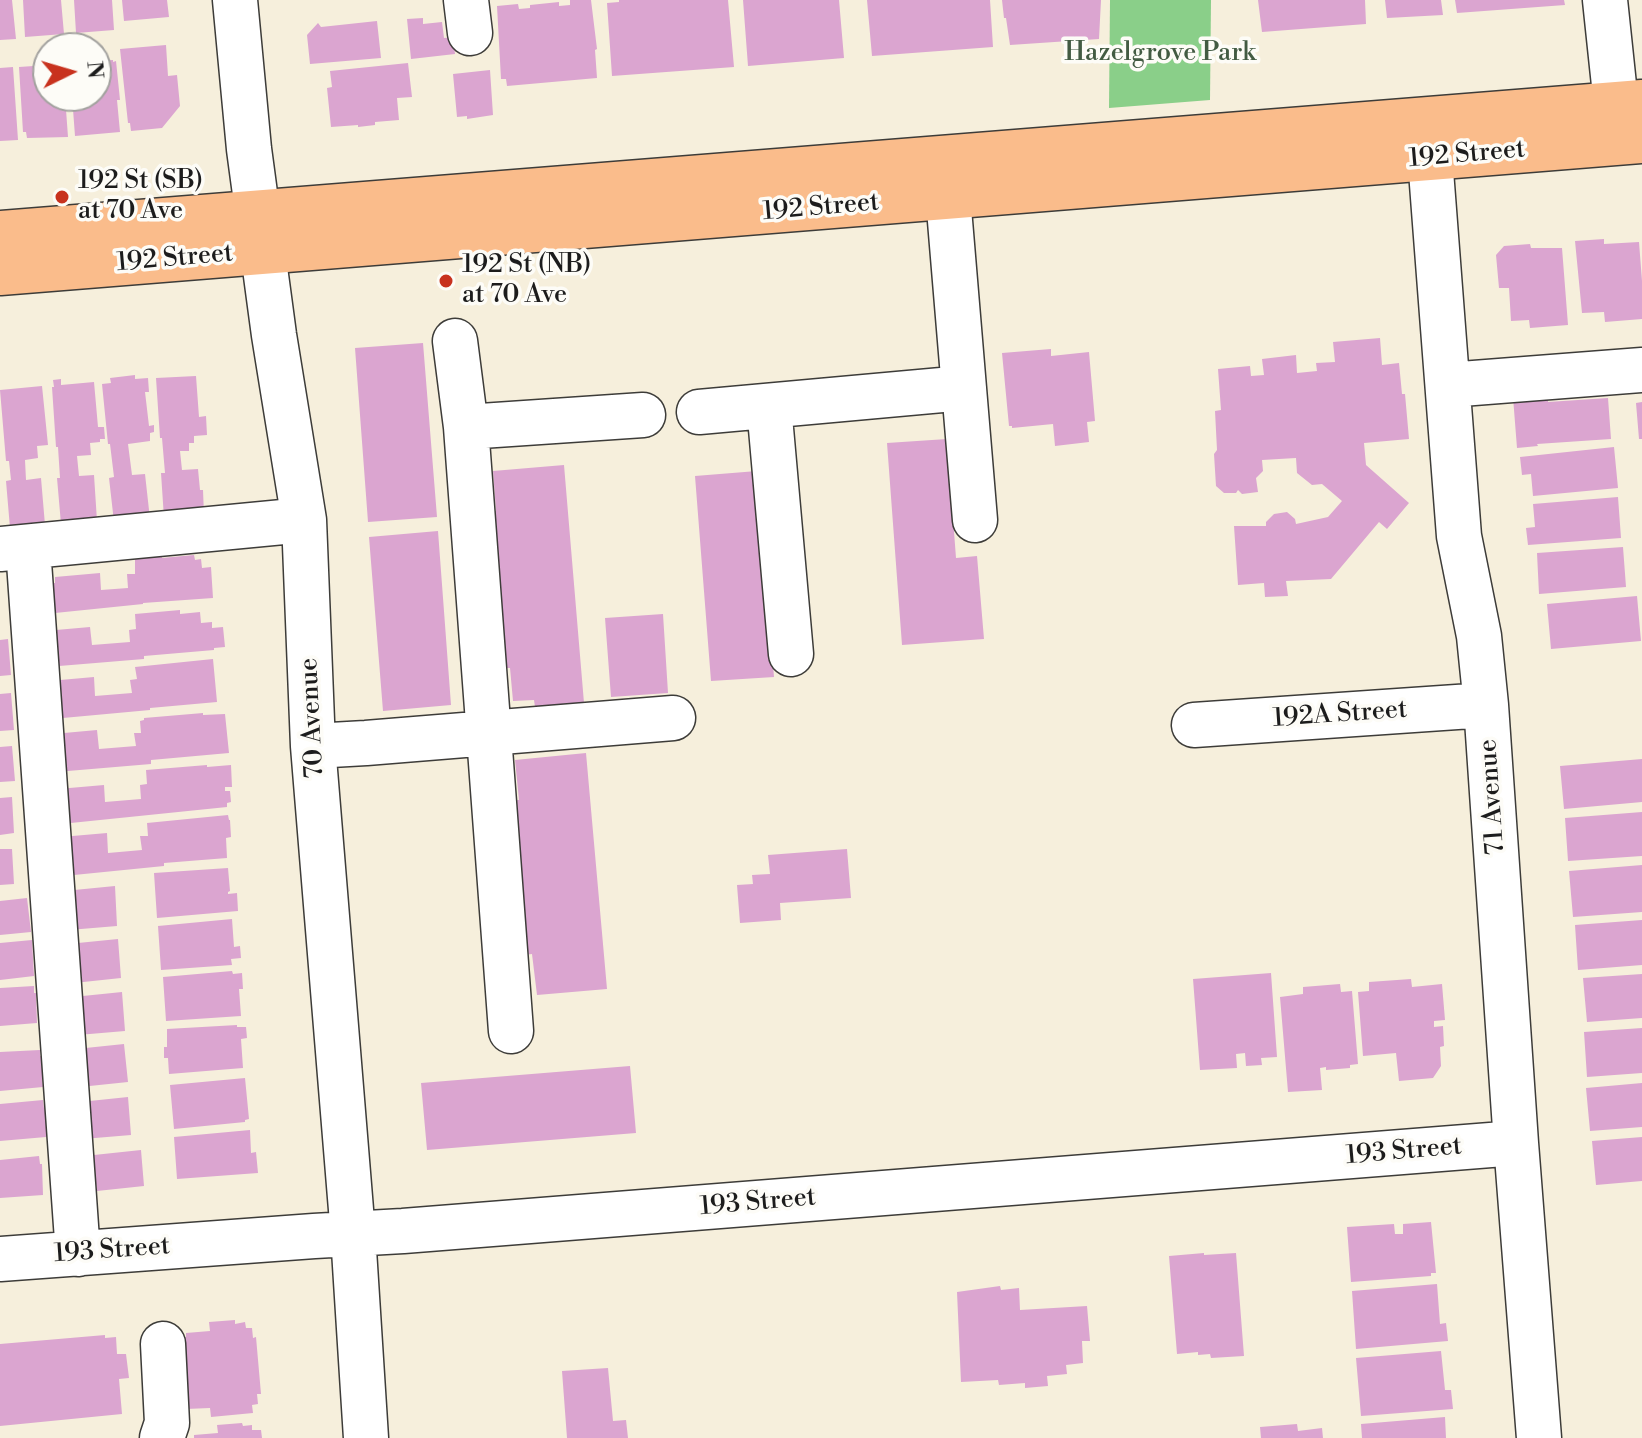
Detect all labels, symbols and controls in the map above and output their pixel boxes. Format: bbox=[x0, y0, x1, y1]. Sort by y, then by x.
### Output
north arrow bbox=[32, 32, 112, 112]
park label: Hazelgrove Park bbox=[1064, 38, 1256, 70]
text: N bbox=[80, 60, 109, 80]
street label: 192 Street bbox=[1407, 134, 1527, 176]
place label: 192 St (SB) at 70 Ave bbox=[78, 166, 203, 228]
street label: 192 Street bbox=[761, 187, 881, 229]
marker: 192 St (SB) at 70 Ave bbox=[53, 188, 71, 206]
street label: 192 Street bbox=[115, 238, 235, 280]
place label: 192 St (NB) at 70 Ave bbox=[462, 250, 591, 312]
marker: 192 St (NB) at 70 Ave bbox=[437, 272, 455, 290]
street label: 70 Avenue bbox=[294, 657, 332, 779]
street label: 192A Street bbox=[1272, 695, 1408, 735]
street label: 71 Avenue bbox=[1473, 738, 1513, 856]
street label: 193 Street bbox=[1345, 1131, 1463, 1173]
street label: 193 Street bbox=[699, 1182, 817, 1224]
street label: 193 Street bbox=[53, 1231, 171, 1271]

